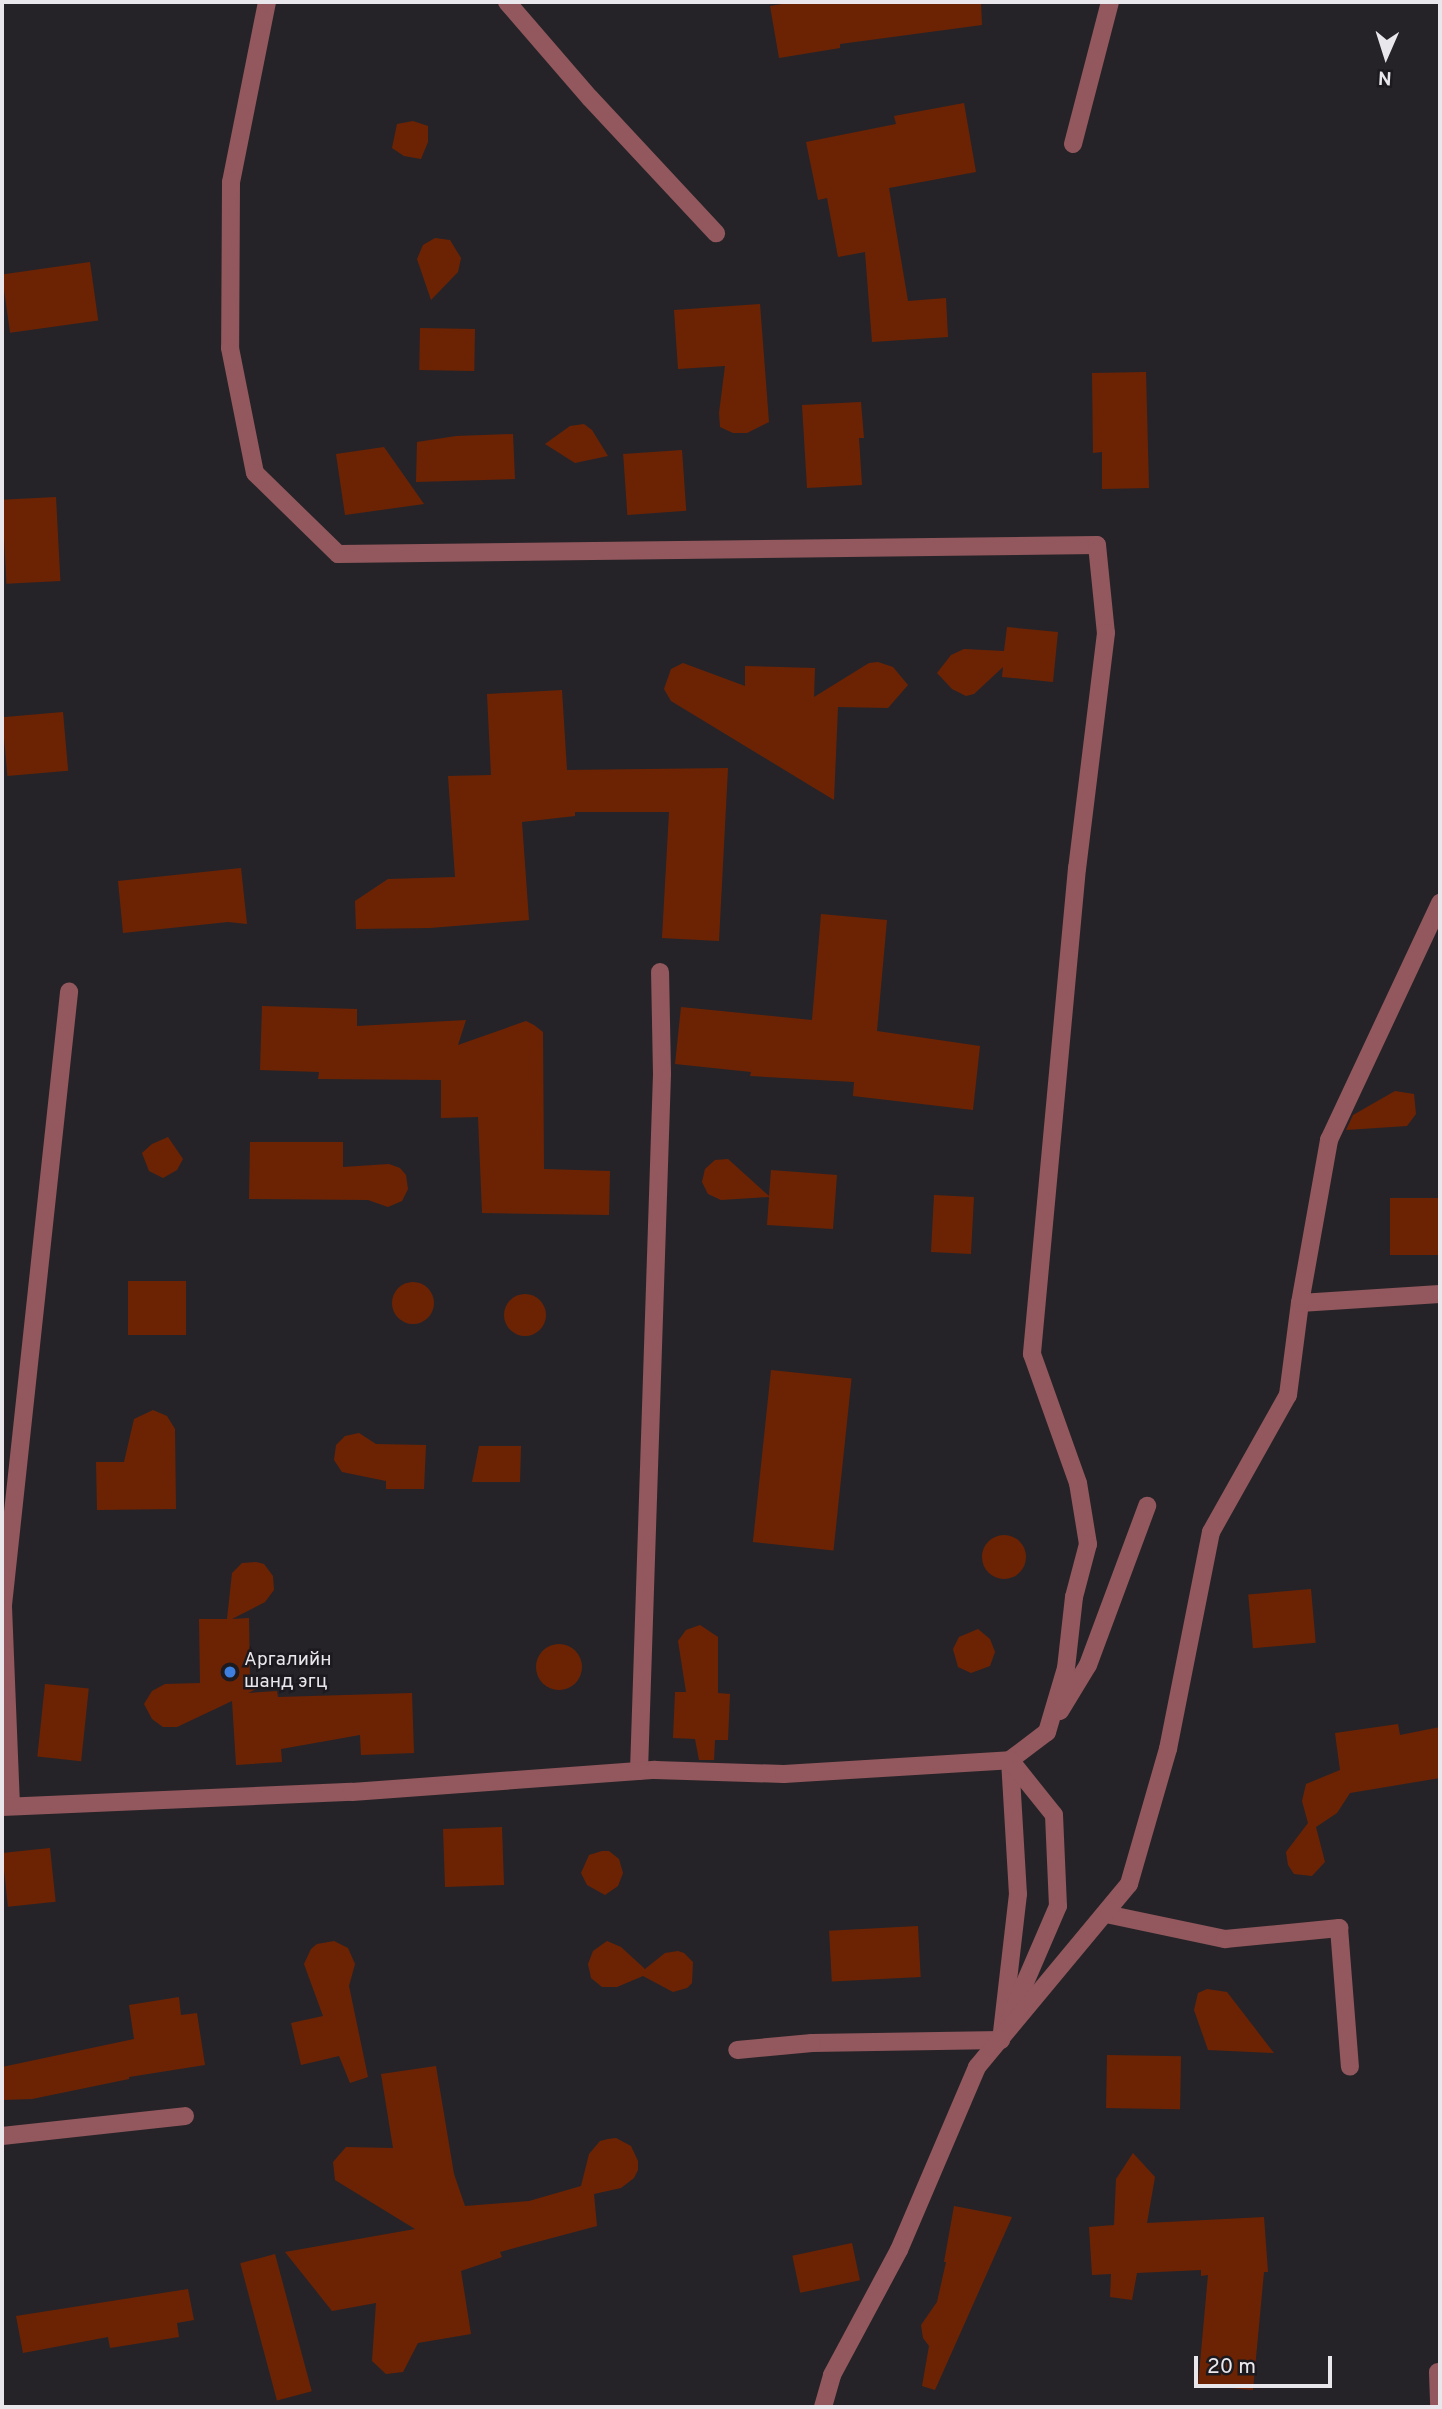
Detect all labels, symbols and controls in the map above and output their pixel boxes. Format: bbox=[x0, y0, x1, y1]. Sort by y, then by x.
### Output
north arrow bbox=[1351, 21, 1421, 91]
text: N bbox=[1377, 65, 1392, 89]
place label: Аргалийн шанд эгц bbox=[244, 1650, 332, 1694]
marker: Аргалийн шанд эгц bbox=[222, 1664, 238, 1680]
scale bar bbox=[1197, 2342, 1335, 2386]
text: 20 m bbox=[1207, 2354, 1256, 2381]

